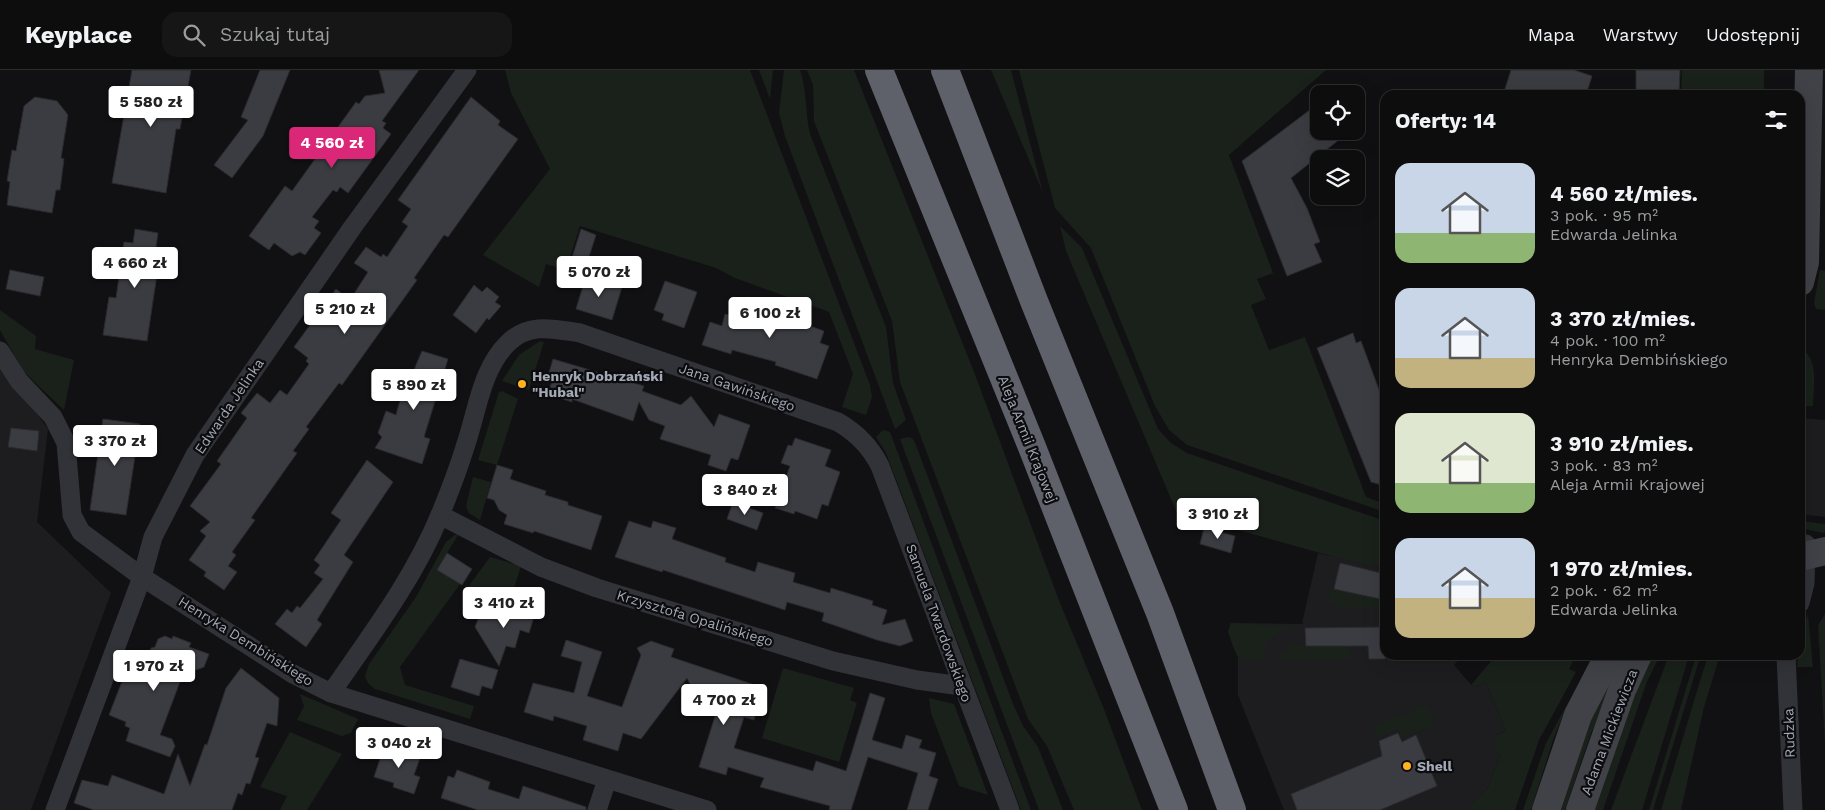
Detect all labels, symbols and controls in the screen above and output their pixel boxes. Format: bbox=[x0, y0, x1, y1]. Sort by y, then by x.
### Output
search box bbox=[162, 12, 512, 57]
text: Keyplace bbox=[25, 21, 132, 49]
icon: search bbox=[180, 21, 208, 49]
text: Szukaj tutaj bbox=[220, 23, 330, 46]
text: Mapa bbox=[1528, 24, 1575, 45]
text: Warstwy bbox=[1603, 24, 1678, 45]
text: Udostępnij bbox=[1706, 24, 1800, 45]
pin: 5 580 zł bbox=[99, 85, 203, 128]
map controls bbox=[1310, 85, 1365, 205]
button: locate bbox=[1310, 85, 1365, 140]
text: 5 580 zł bbox=[120, 92, 182, 111]
icon: filters bbox=[1762, 106, 1790, 134]
text: Oferty: 14 bbox=[1395, 108, 1496, 133]
pin: 4 560 zł bbox=[280, 126, 384, 169]
text: 4 560 zł bbox=[300, 133, 364, 152]
button: layers bbox=[1310, 150, 1365, 205]
text: 4 560 zł/mies. bbox=[1550, 181, 1698, 206]
icon: home bbox=[1435, 183, 1495, 243]
text: 3 pok. · 95 m² bbox=[1550, 206, 1658, 225]
text: Edwarda Jelinka bbox=[1550, 225, 1677, 244]
pin: 4 660 zł bbox=[83, 246, 187, 289]
text: 4 660 zł bbox=[103, 253, 167, 272]
pin: 5 070 zł bbox=[547, 256, 651, 298]
text: 5 070 zł bbox=[568, 262, 630, 281]
pin: 5 210 zł bbox=[293, 292, 397, 335]
pin: 6 100 zł bbox=[718, 296, 822, 339]
text: 5 210 zł bbox=[315, 299, 375, 318]
text: 6 100 zł bbox=[739, 303, 801, 322]
text: 3 370 zł/mies. bbox=[1550, 306, 1696, 331]
icon: home bbox=[1435, 308, 1495, 368]
text: 4 pok. · 100 m² bbox=[1550, 331, 1665, 350]
text: Henryka Dembińskiego bbox=[1550, 350, 1728, 369]
street label: Edwarda Jelinka bbox=[191, 355, 267, 457]
street label: Jana Gawińskiego bbox=[677, 360, 797, 414]
pin: 5 890 zł bbox=[362, 368, 466, 411]
place label: Henryk Dobrzański "Hubal" bbox=[532, 368, 663, 400]
street label: Aleja Armii Krajowej bbox=[995, 373, 1061, 505]
text: 5 890 zł bbox=[382, 375, 446, 394]
marker: Henryk Dobrzański "Hubal" bbox=[516, 378, 528, 390]
pin: 3 370 zł bbox=[63, 424, 167, 467]
text: 3 370 zł bbox=[84, 431, 146, 450]
text: 3 910 zł/mies. bbox=[1550, 431, 1694, 456]
icon: home bbox=[1435, 433, 1495, 493]
text: 3 pok. · 83 m² bbox=[1550, 456, 1658, 475]
pin: 3 840 zł bbox=[693, 474, 797, 516]
text: Aleja Armii Krajowej bbox=[1550, 475, 1705, 494]
text: 3 840 zł bbox=[713, 480, 777, 499]
pin: 3 910 zł bbox=[1166, 498, 1270, 540]
text: 3 910 zł bbox=[1188, 504, 1248, 523]
street label: Samuela Twardowskiego bbox=[903, 542, 975, 704]
text: 1 970 zł/mies. bbox=[1550, 556, 1693, 581]
icon: home bbox=[1435, 558, 1495, 618]
text: 2 pok. · 62 m² bbox=[1550, 581, 1658, 600]
pin: 3 410 zł bbox=[452, 586, 556, 629]
street label: Krzysztofa Opalińskiego bbox=[615, 587, 775, 649]
street label: Henryka Dembińskiego bbox=[176, 593, 316, 689]
text: 3 410 zł bbox=[474, 593, 534, 612]
text: Edwarda Jelinka bbox=[1550, 600, 1677, 619]
pin: 1 970 zł bbox=[102, 650, 206, 692]
text: 1 970 zł bbox=[124, 656, 184, 675]
street label: Adama Mickiewicza bbox=[1578, 667, 1640, 797]
pin: 4 700 zł bbox=[672, 684, 776, 726]
text: 4 700 zł bbox=[692, 690, 756, 709]
street label: Rudzka bbox=[1780, 708, 1798, 758]
pin: 3 040 zł bbox=[347, 726, 451, 769]
text: 3 040 zł bbox=[367, 733, 431, 752]
place label: Shell bbox=[1417, 758, 1452, 774]
marker: Shell bbox=[1401, 760, 1413, 772]

